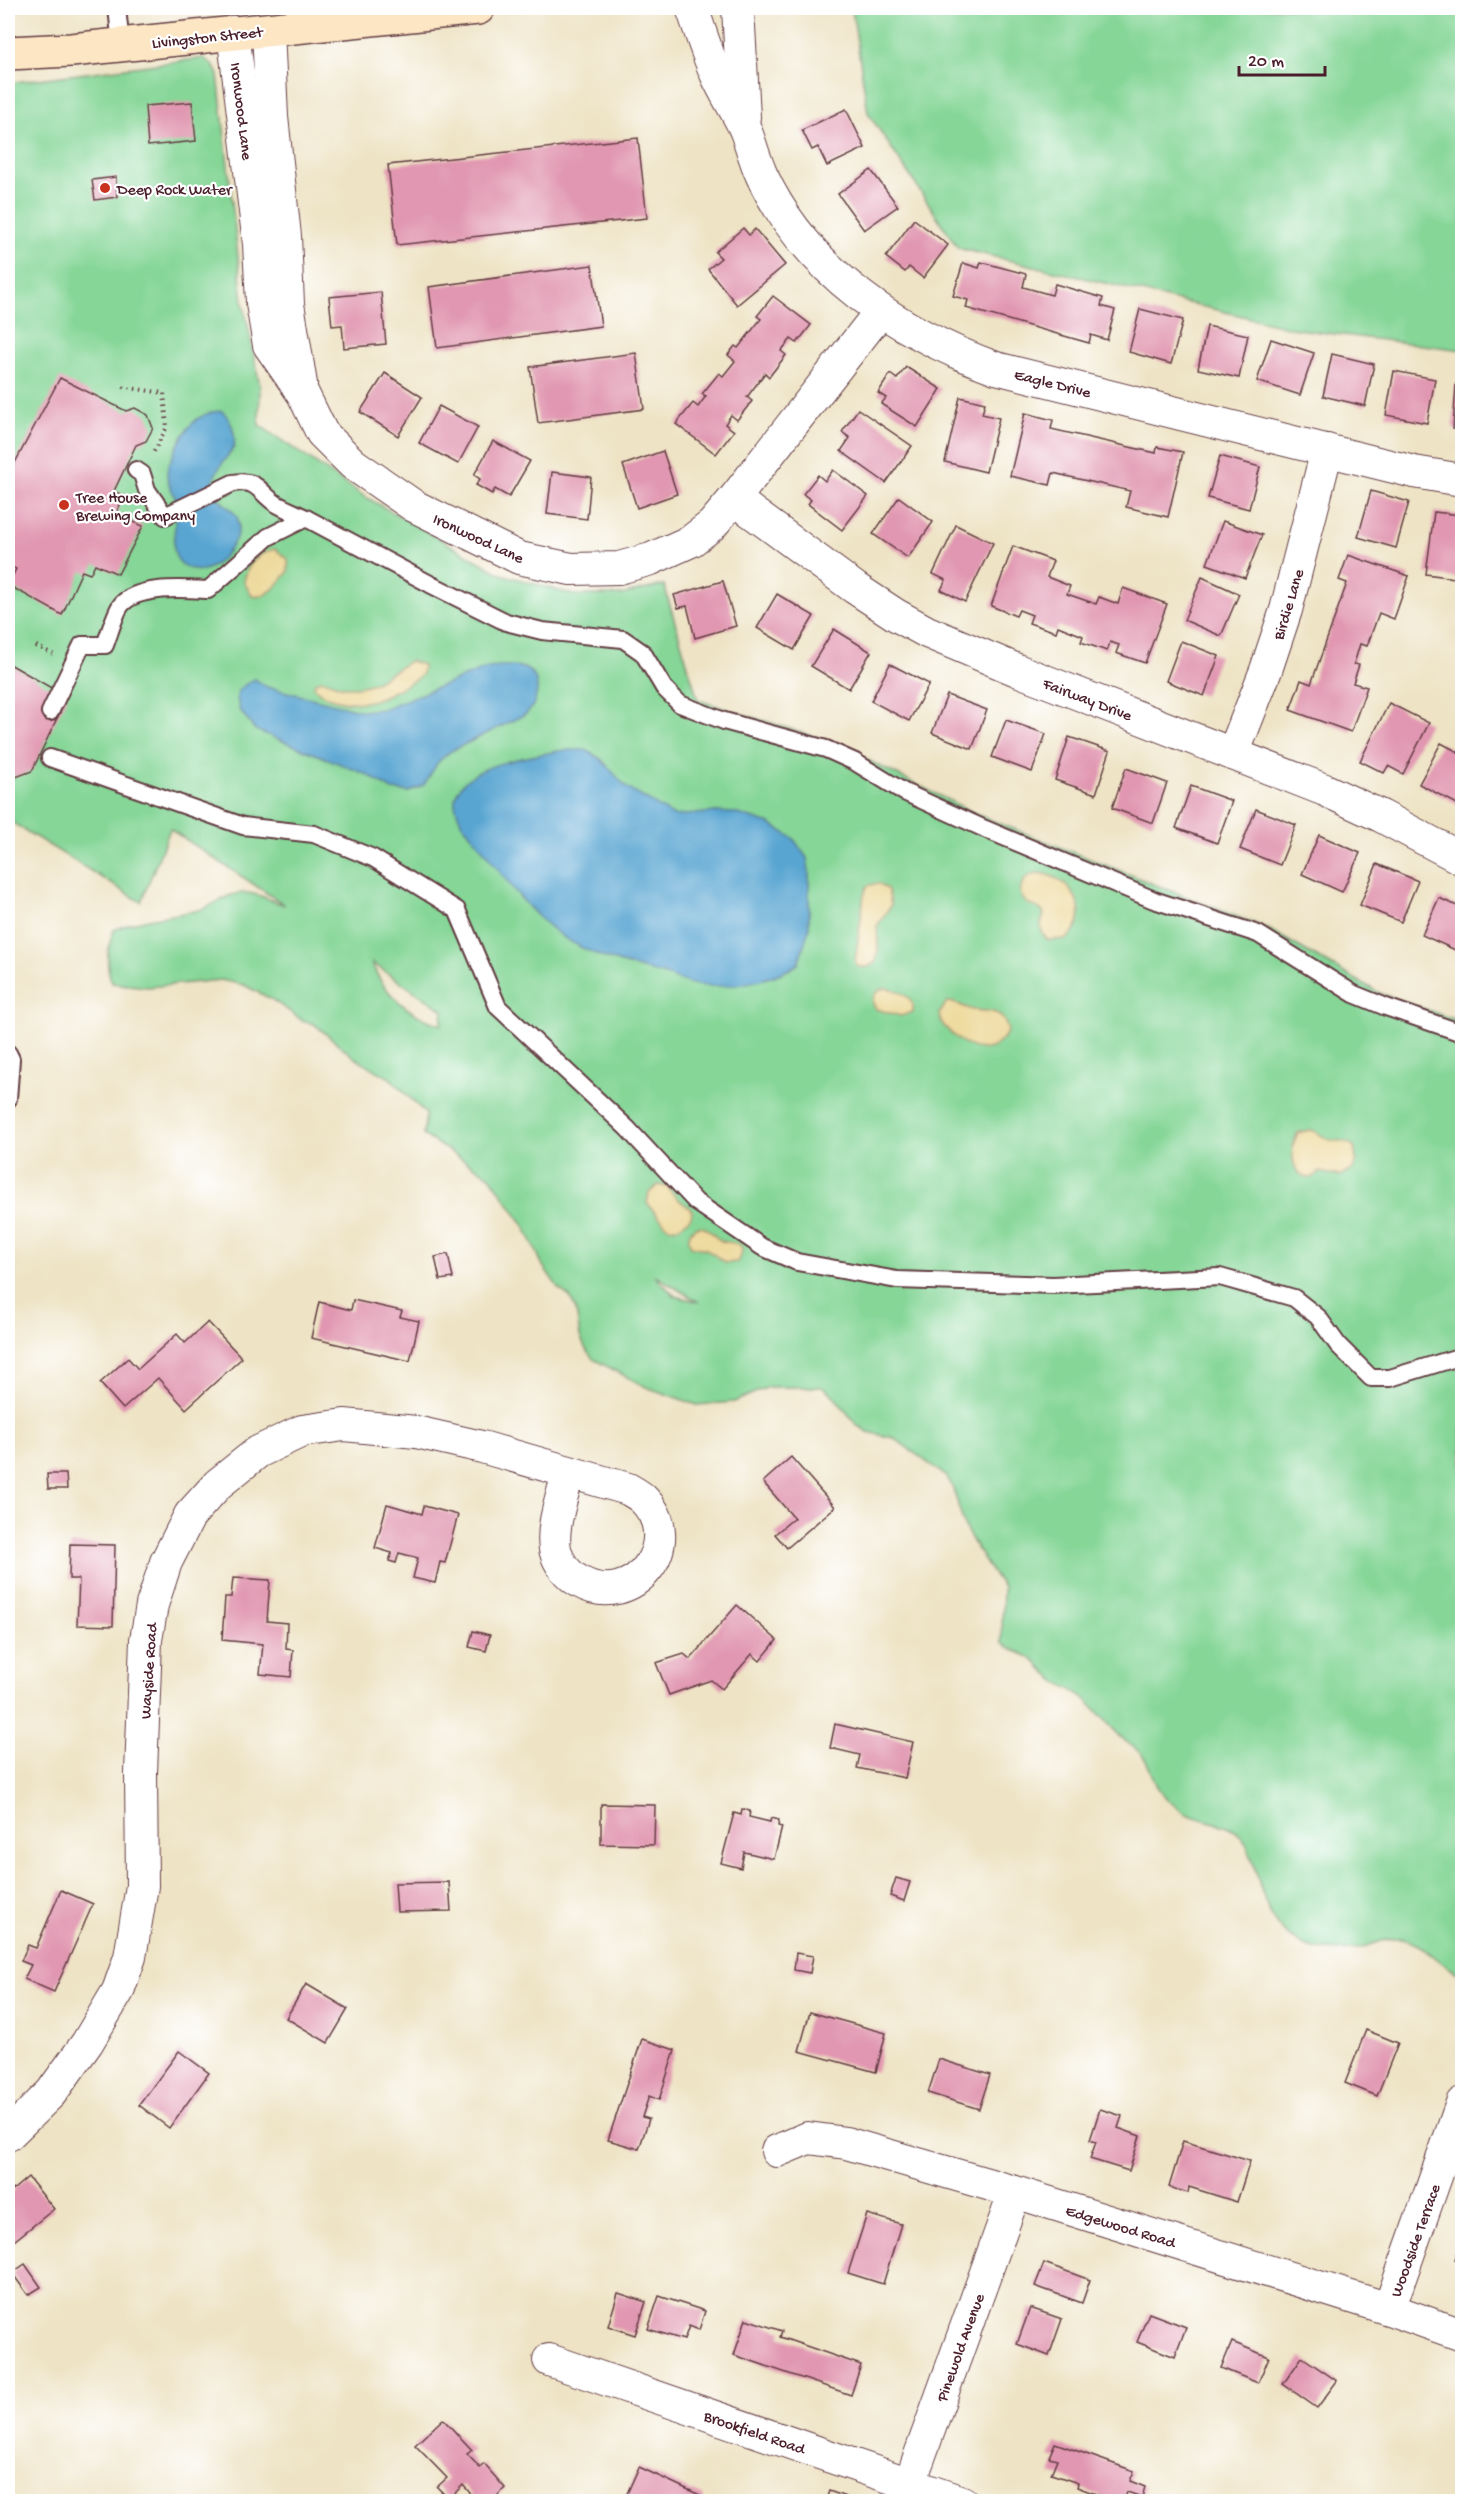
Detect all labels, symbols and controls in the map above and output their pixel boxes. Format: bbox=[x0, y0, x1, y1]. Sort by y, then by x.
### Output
street label: Livingston Street bbox=[151, 24, 265, 55]
scale bar bbox=[1239, 39, 1324, 77]
text: 20 m bbox=[1248, 52, 1284, 73]
street label: Ironwood Lane bbox=[224, 62, 255, 162]
marker: Deep Rock Water bbox=[98, 181, 112, 195]
place label: Deep Rock Water bbox=[116, 182, 233, 201]
street label: Eagle Drive bbox=[1012, 367, 1093, 404]
place label: Tree House Brewing Company bbox=[75, 490, 195, 527]
marker: Tree House Brewing Company bbox=[57, 498, 71, 512]
street label: Ironwood Lane bbox=[429, 511, 527, 570]
street label: Birdie Lane bbox=[1270, 567, 1310, 644]
street label: Fairway Drive bbox=[1039, 675, 1135, 727]
street label: Wayside Road bbox=[138, 1621, 163, 1720]
street label: Woodside Terrace bbox=[1388, 2181, 1447, 2300]
street label: Edgewood Road bbox=[1063, 2203, 1179, 2255]
street label: Pinewold Avenue bbox=[934, 2291, 991, 2406]
street label: Brookfield Road bbox=[700, 2408, 809, 2461]

